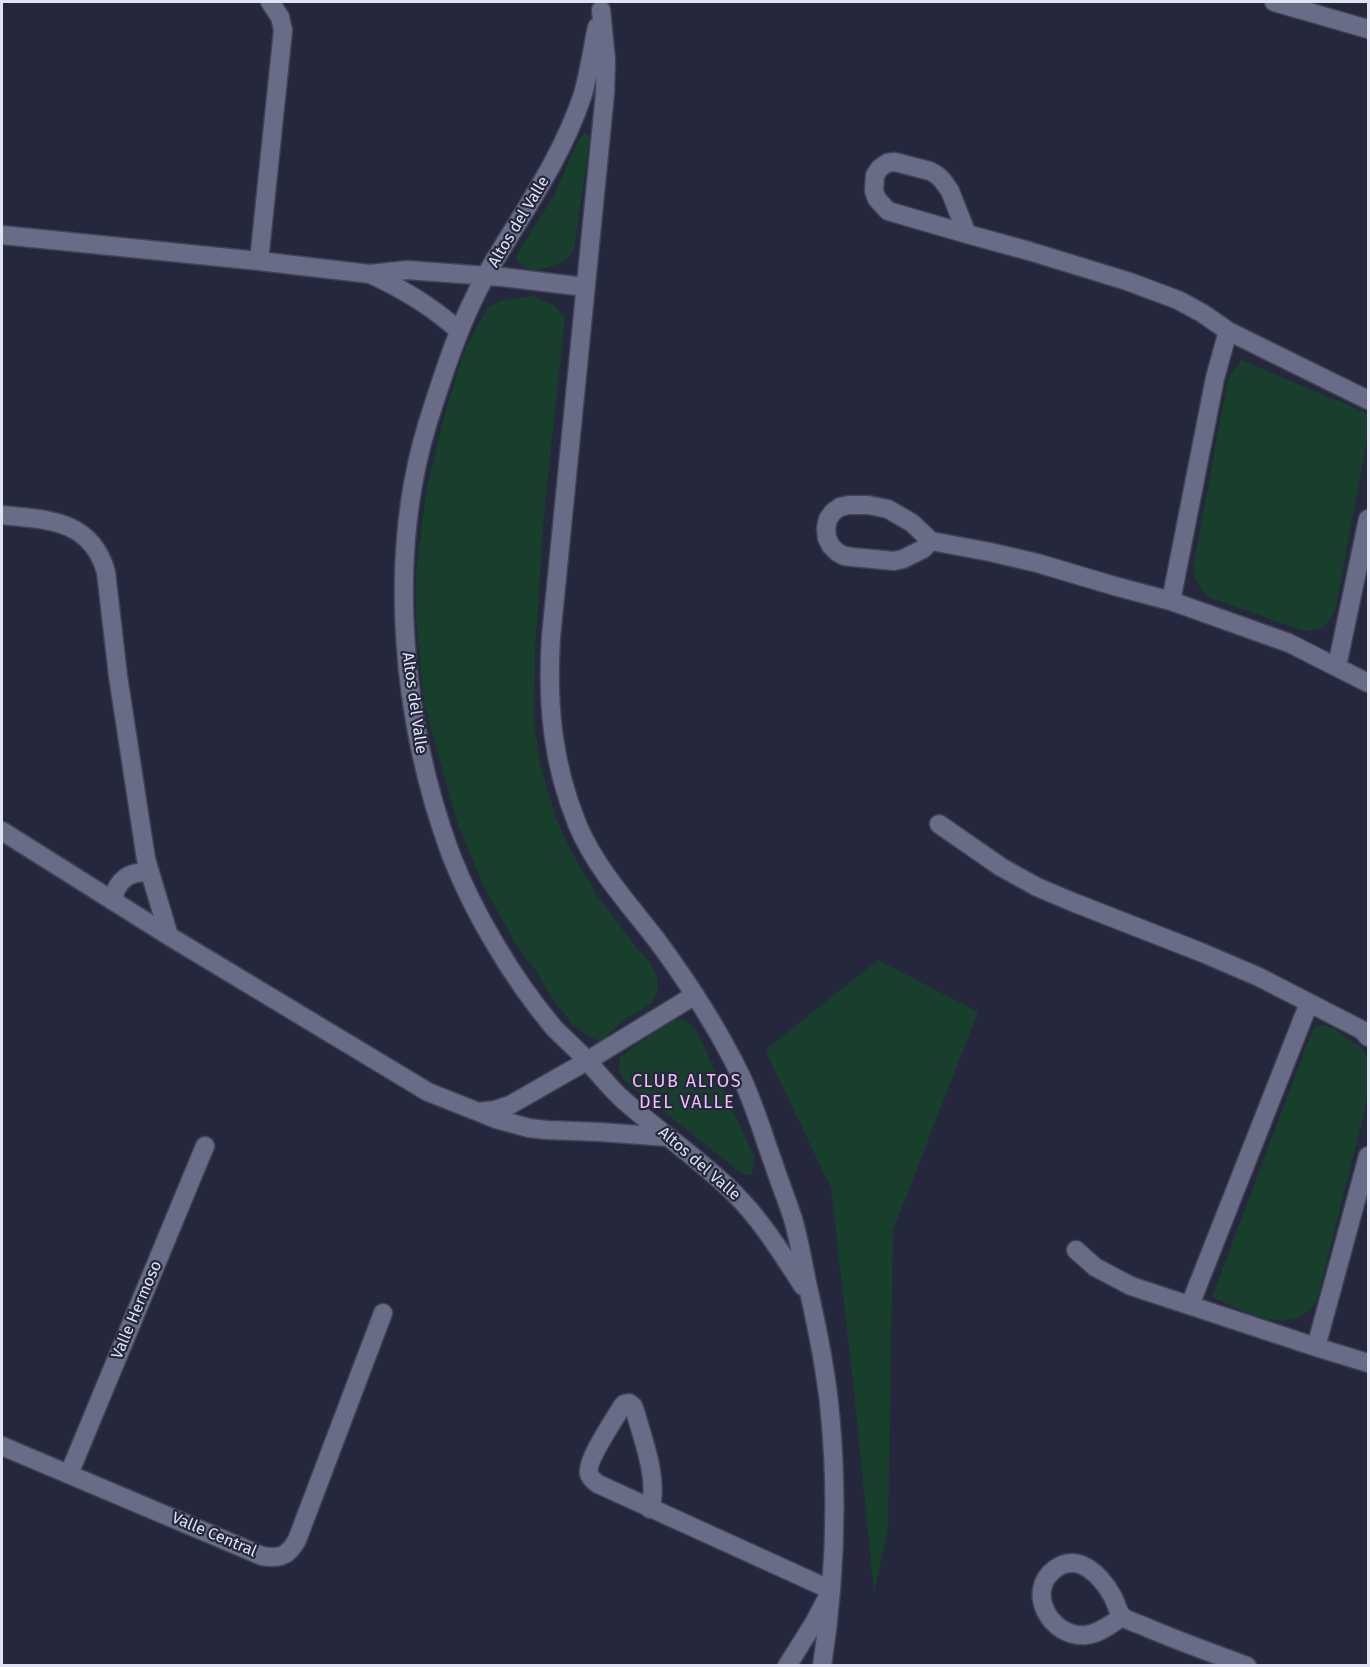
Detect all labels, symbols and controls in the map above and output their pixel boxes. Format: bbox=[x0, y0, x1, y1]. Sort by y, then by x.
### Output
street label: Altos del Valle bbox=[484, 173, 554, 271]
street label: Altos del Valle bbox=[397, 651, 431, 755]
district label: CLUB ALTOS DEL VALLE bbox=[632, 1071, 742, 1114]
street label: Altos del Valle bbox=[654, 1123, 744, 1205]
street label: Valle Hermoso bbox=[108, 1258, 166, 1362]
street label: Valle Central bbox=[169, 1508, 259, 1562]

